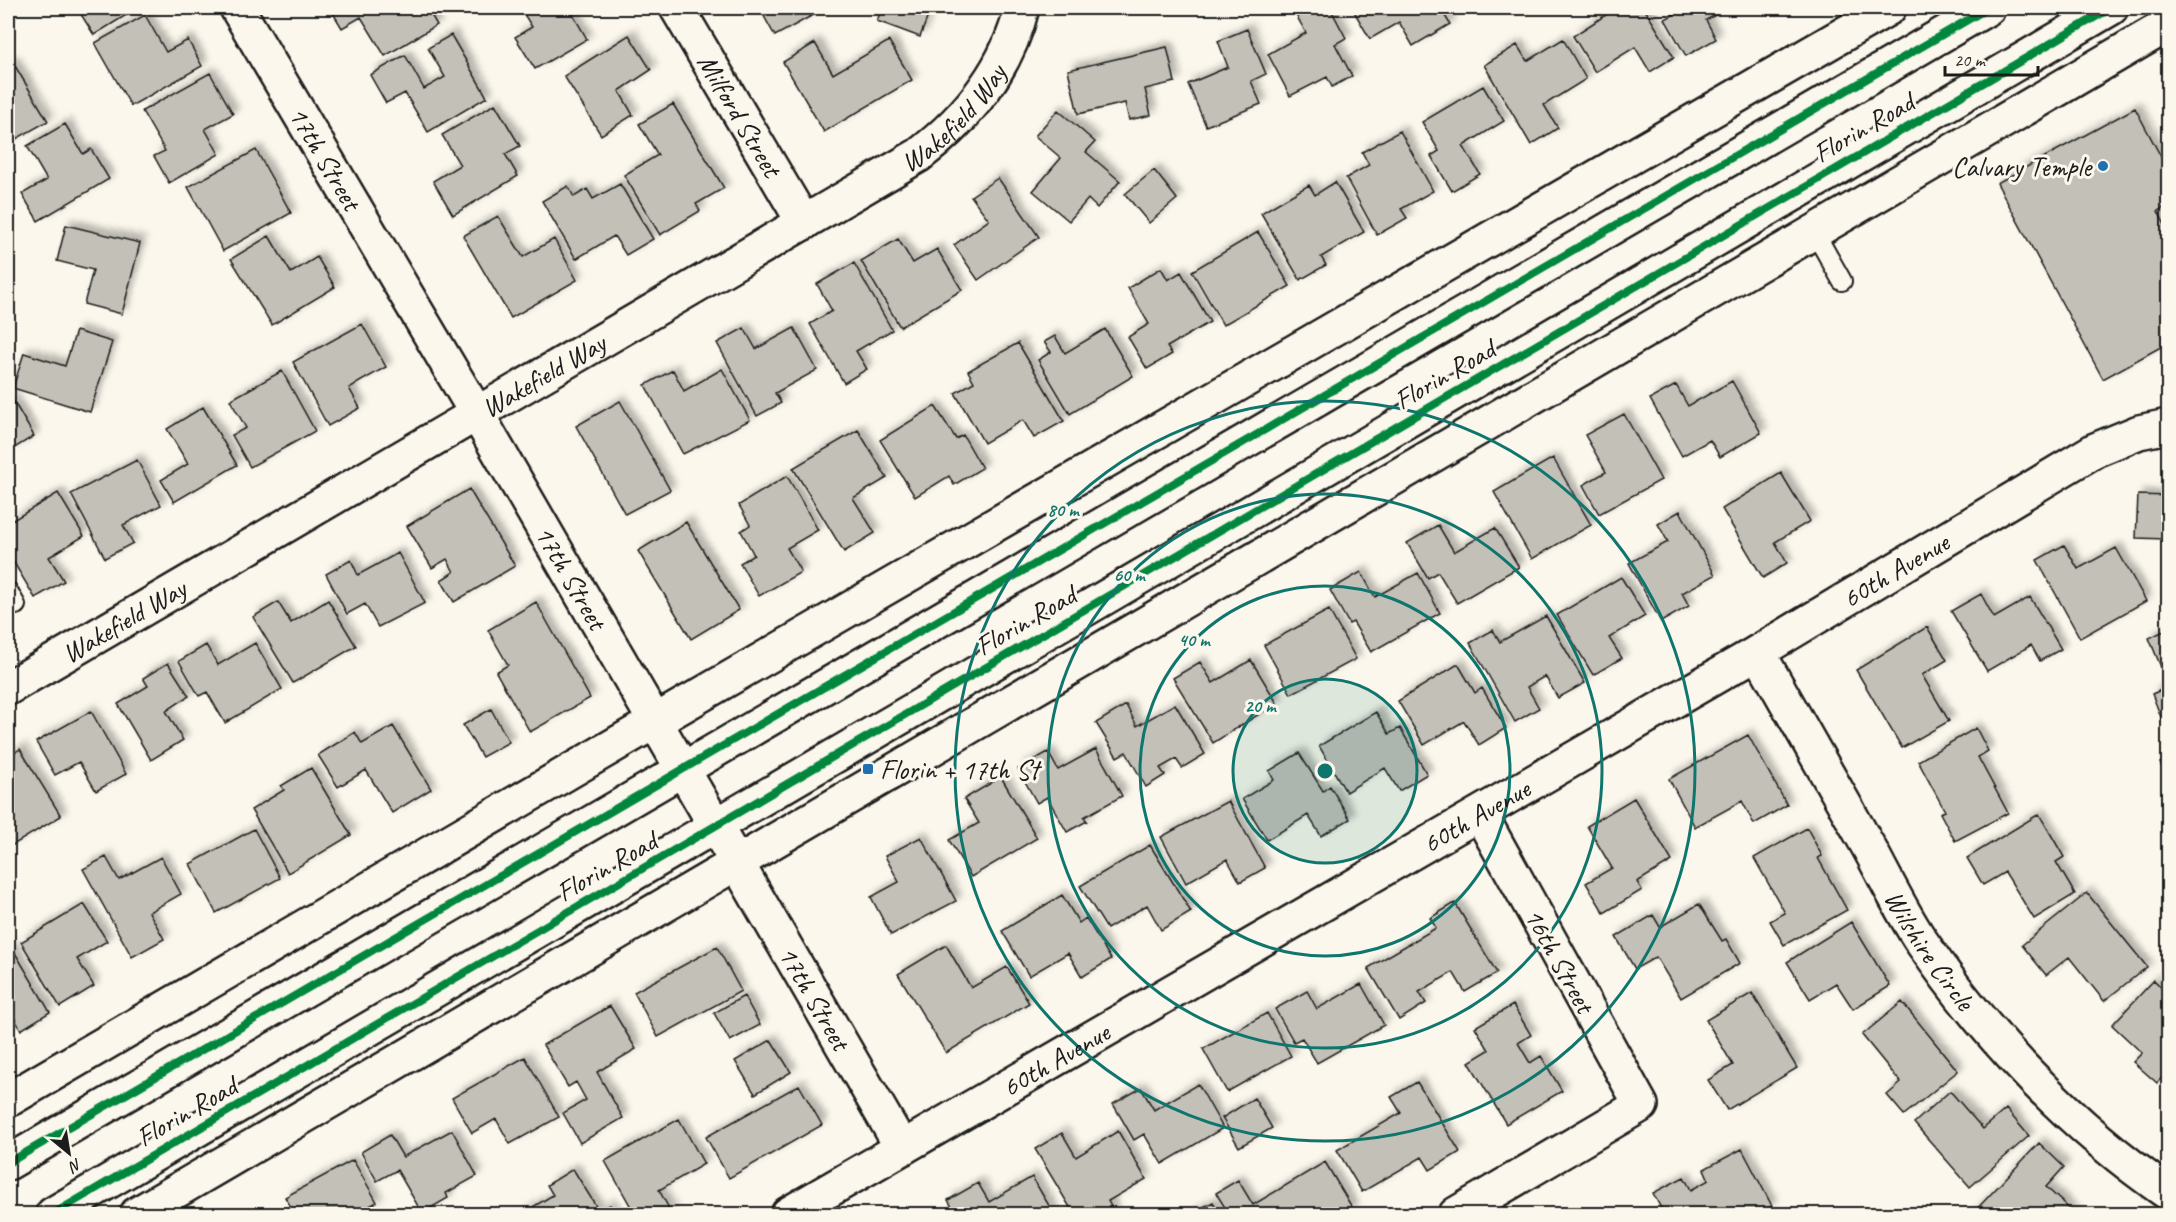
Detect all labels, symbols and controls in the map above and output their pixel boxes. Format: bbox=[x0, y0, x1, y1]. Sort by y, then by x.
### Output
scale bar bbox=[1945, 39, 2038, 77]
street label: Milford Street bbox=[690, 47, 791, 185]
text: 20 m bbox=[1954, 49, 1987, 71]
street label: Wakefield Way bbox=[895, 56, 1015, 180]
street label: Florin Road bbox=[1807, 83, 1923, 170]
street label: 17th Street bbox=[281, 100, 371, 219]
place label: Calvary Temple bbox=[1952, 149, 2093, 184]
marker: Calvary Temple bbox=[2096, 159, 2110, 173]
street label: Wakefield Way bbox=[475, 324, 614, 425]
street label: Florin Road bbox=[1388, 330, 1504, 417]
text: 80 m bbox=[1048, 499, 1080, 521]
street label: 17th Street bbox=[527, 519, 616, 638]
street label: 60th Avenue bbox=[1836, 524, 1957, 616]
text: 60 m bbox=[1113, 564, 1146, 586]
street label: Wakefield Way bbox=[56, 570, 194, 671]
street label: Florin Road bbox=[969, 576, 1085, 663]
text: 40 m bbox=[1179, 629, 1211, 651]
text: 20 m bbox=[1245, 695, 1277, 717]
place label: Florin + 17th St bbox=[880, 752, 1042, 787]
centre of rings bbox=[1315, 761, 1335, 781]
marker: Florin + 17th St bbox=[861, 762, 875, 776]
street label: 60th Avenue bbox=[1416, 770, 1538, 861]
street label: Florin Road bbox=[550, 822, 666, 909]
street label: Wilshire Circle bbox=[1877, 884, 1984, 1019]
street label: 16th Street bbox=[1517, 902, 1604, 1021]
street label: 17th Street bbox=[771, 940, 860, 1059]
street label: 60th Avenue bbox=[996, 1014, 1117, 1104]
street label: Florin Road bbox=[130, 1067, 246, 1154]
north arrow bbox=[39, 1123, 99, 1183]
text: N bbox=[64, 1154, 85, 1178]

